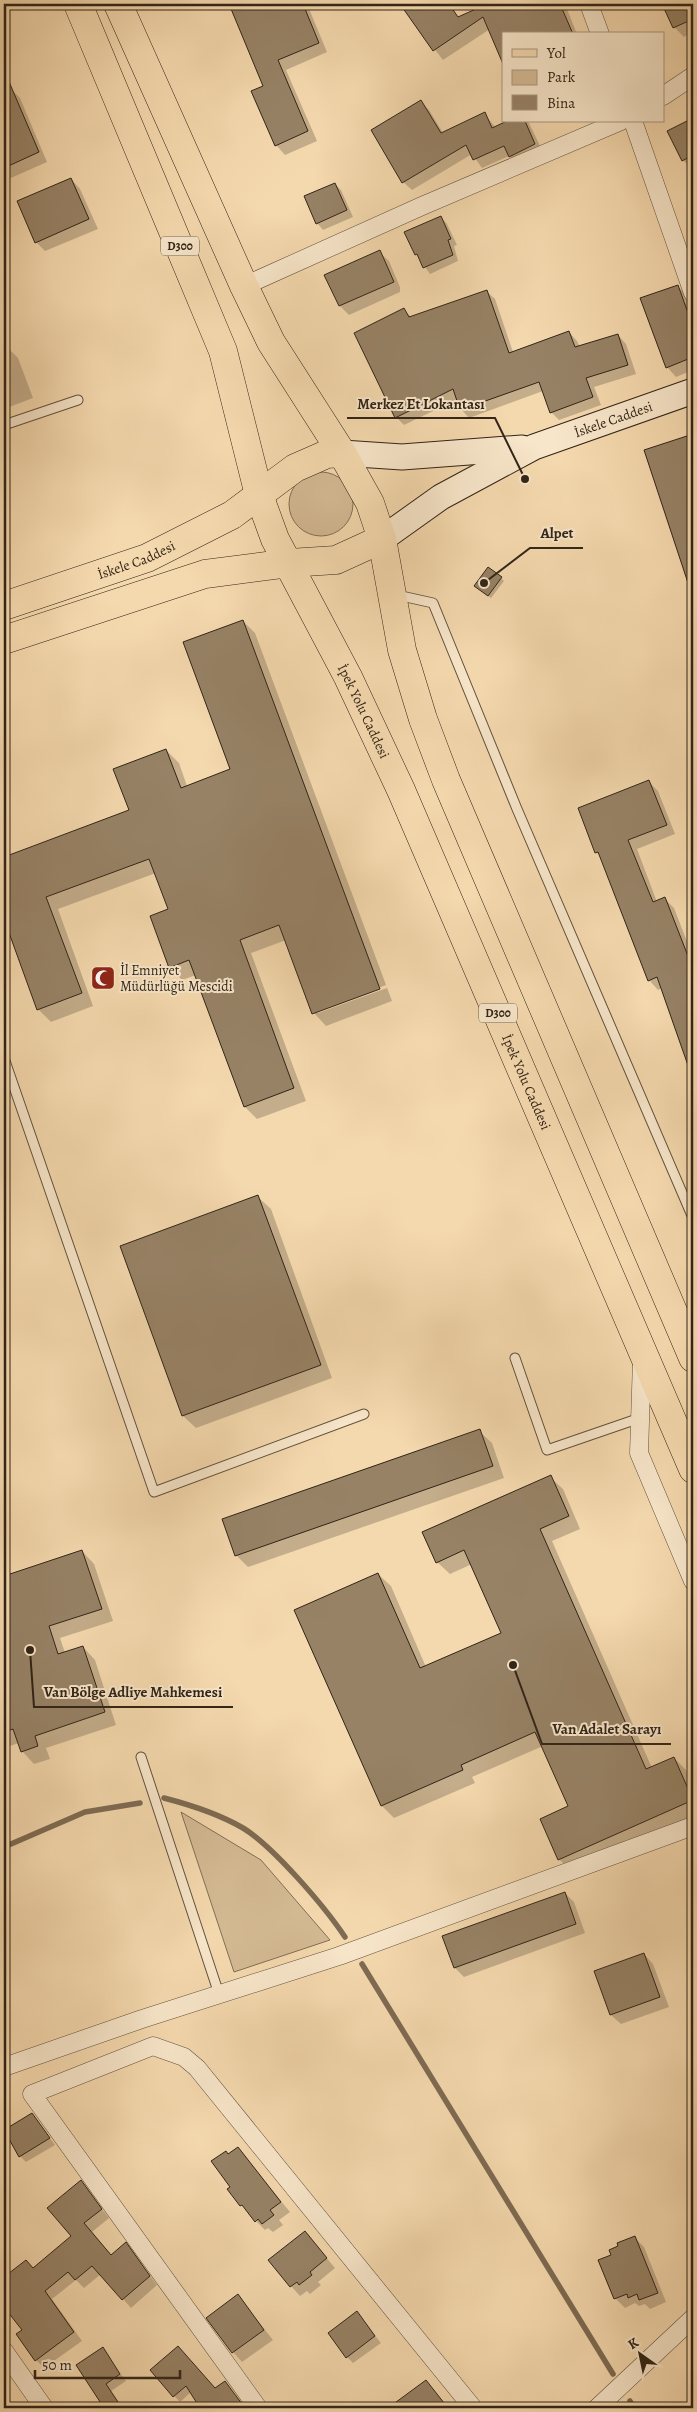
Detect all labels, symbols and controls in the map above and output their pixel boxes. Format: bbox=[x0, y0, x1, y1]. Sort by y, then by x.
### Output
legend bbox=[502, 32, 664, 122]
text: Yol bbox=[546, 43, 566, 63]
text: Park bbox=[547, 67, 576, 87]
text: Bina bbox=[547, 93, 575, 113]
road number: D300 bbox=[161, 237, 199, 256]
callout: Merkez Et Lokantası bbox=[347, 388, 495, 418]
text: Merkez Et Lokantası bbox=[357, 394, 485, 414]
street label: İskele Caddesi bbox=[571, 396, 655, 442]
callout: Alpet bbox=[530, 518, 583, 548]
text: Alpet bbox=[539, 523, 574, 543]
street label: İskele Caddesi bbox=[95, 536, 178, 584]
street label: İpek Yolu Caddesi bbox=[333, 660, 394, 761]
place label: İl Emniyet Müdürlüğü Mescidi bbox=[120, 961, 233, 996]
mosque icon: İl Emniyet Müdürlüğü Mescidi bbox=[90, 965, 116, 991]
road number: D300 bbox=[479, 1004, 517, 1022]
street label: İpek Yolu Caddesi bbox=[498, 1031, 556, 1133]
callout: Van Bölge Adliye Mahkemesi bbox=[34, 1677, 233, 1707]
text: Van Bölge Adliye Mahkemesi bbox=[43, 1682, 223, 1702]
callout: Van Adalet Sarayı bbox=[542, 1714, 671, 1744]
text: Van Adalet Sarayı bbox=[552, 1719, 662, 1739]
north arrow bbox=[614, 2330, 664, 2380]
text: K bbox=[624, 2333, 643, 2354]
scale bar bbox=[35, 2347, 180, 2379]
text: 50 m bbox=[42, 2355, 72, 2375]

